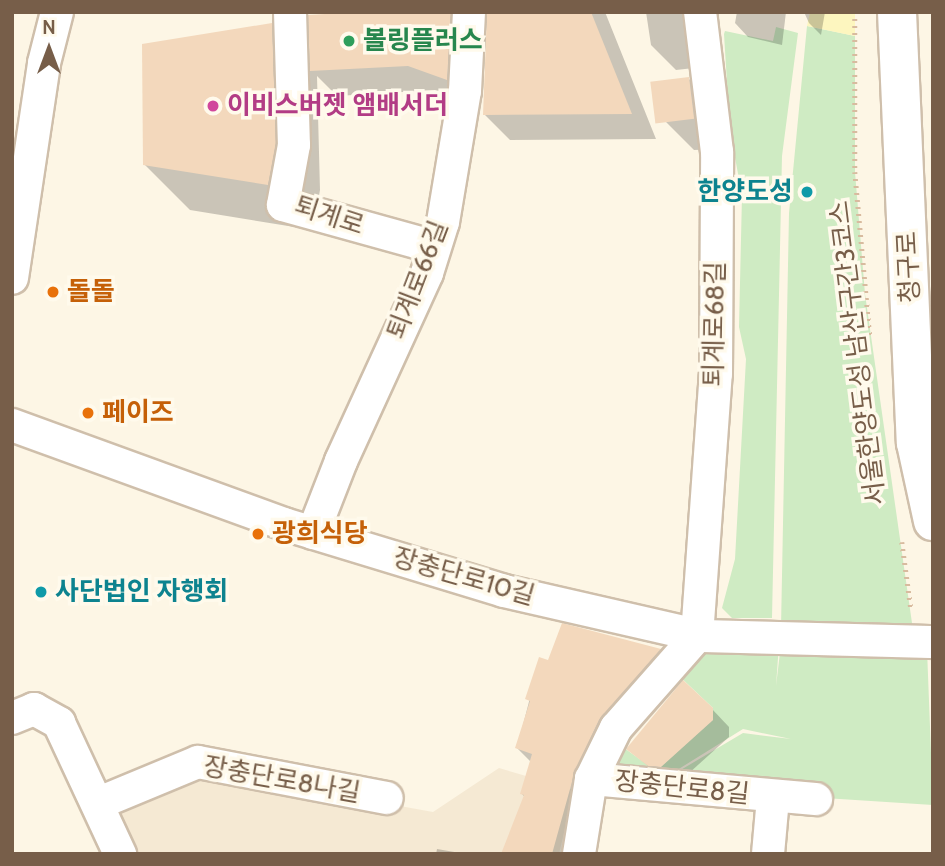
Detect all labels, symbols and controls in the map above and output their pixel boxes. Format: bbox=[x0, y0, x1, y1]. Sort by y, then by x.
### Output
north arrow bbox=[14, 14, 84, 84]
text: N bbox=[42, 16, 56, 39]
place label: 볼링플러스 bbox=[363, 25, 483, 57]
marker: 볼링플러스 bbox=[341, 33, 357, 49]
place label: 이비스버젯 앰배서더 bbox=[227, 90, 448, 122]
marker: 이비스버젯 앰배서더 bbox=[205, 98, 221, 114]
place label: 한양도성 bbox=[697, 176, 793, 208]
marker: 한양도성 bbox=[799, 184, 815, 200]
street label: 퇴계로 bbox=[290, 190, 368, 242]
street label: 서울한양도성 남산구간3코스 bbox=[824, 199, 892, 507]
street label: 퇴계로66길 bbox=[381, 216, 455, 344]
street label: 청구로 bbox=[892, 230, 926, 304]
street label: 퇴계로68길 bbox=[698, 261, 732, 387]
place label: 돌돌 bbox=[67, 276, 115, 308]
marker: 돌돌 bbox=[45, 284, 61, 300]
place label: 페이즈 bbox=[102, 397, 174, 429]
marker: 페이즈 bbox=[80, 405, 96, 421]
place label: 광희식당 bbox=[272, 518, 368, 550]
marker: 광희식당 bbox=[250, 526, 266, 542]
street label: 장충단로10길 bbox=[389, 542, 539, 612]
place label: 사단법인 자행회 bbox=[55, 576, 228, 608]
marker: 사단법인 자행회 bbox=[33, 584, 49, 600]
street label: 장충단로8나길 bbox=[201, 751, 363, 809]
street label: 장충단로8길 bbox=[613, 765, 751, 811]

